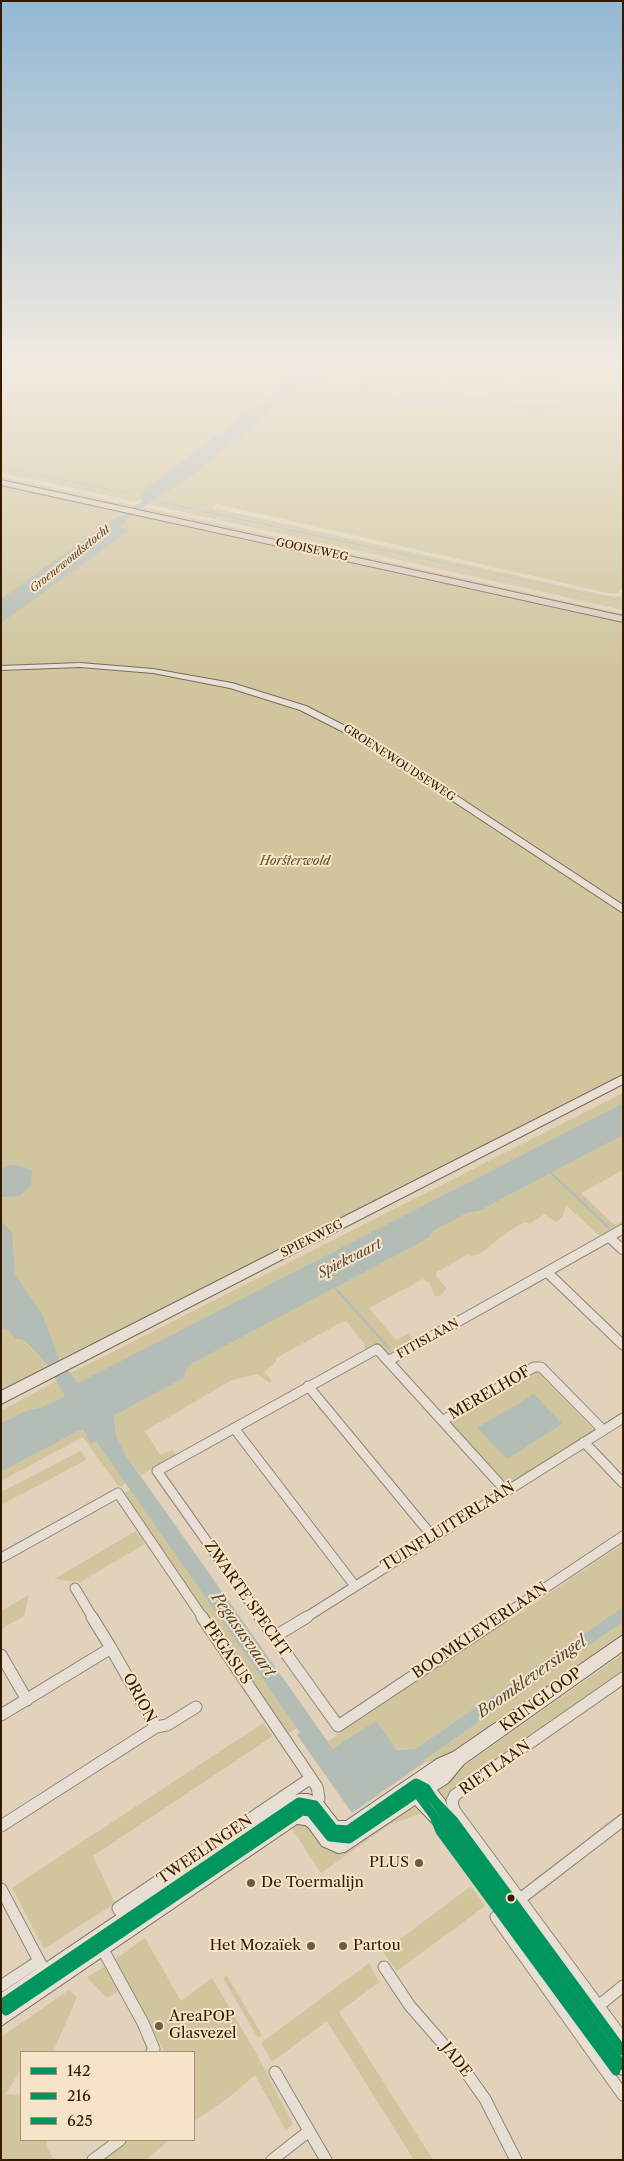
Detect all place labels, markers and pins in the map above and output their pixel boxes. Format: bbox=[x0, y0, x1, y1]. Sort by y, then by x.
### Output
place label: PLUS bbox=[369, 1854, 409, 1872]
marker: PLUS bbox=[413, 1857, 425, 1869]
place label: De Toermalijn bbox=[261, 1874, 364, 1892]
marker: De Toermalijn bbox=[245, 1877, 257, 1889]
unlabelled marker bbox=[506, 1893, 516, 1903]
place label: Het Mozaïek bbox=[210, 1937, 301, 1955]
place label: Partou bbox=[353, 1937, 401, 1955]
marker: Het Mozaïek bbox=[305, 1940, 317, 1952]
marker: Partou bbox=[337, 1940, 349, 1952]
place label: AreaPOP Glasvezel bbox=[169, 2008, 237, 2043]
marker: AreaPOP Glasvezel bbox=[153, 2020, 165, 2032]

